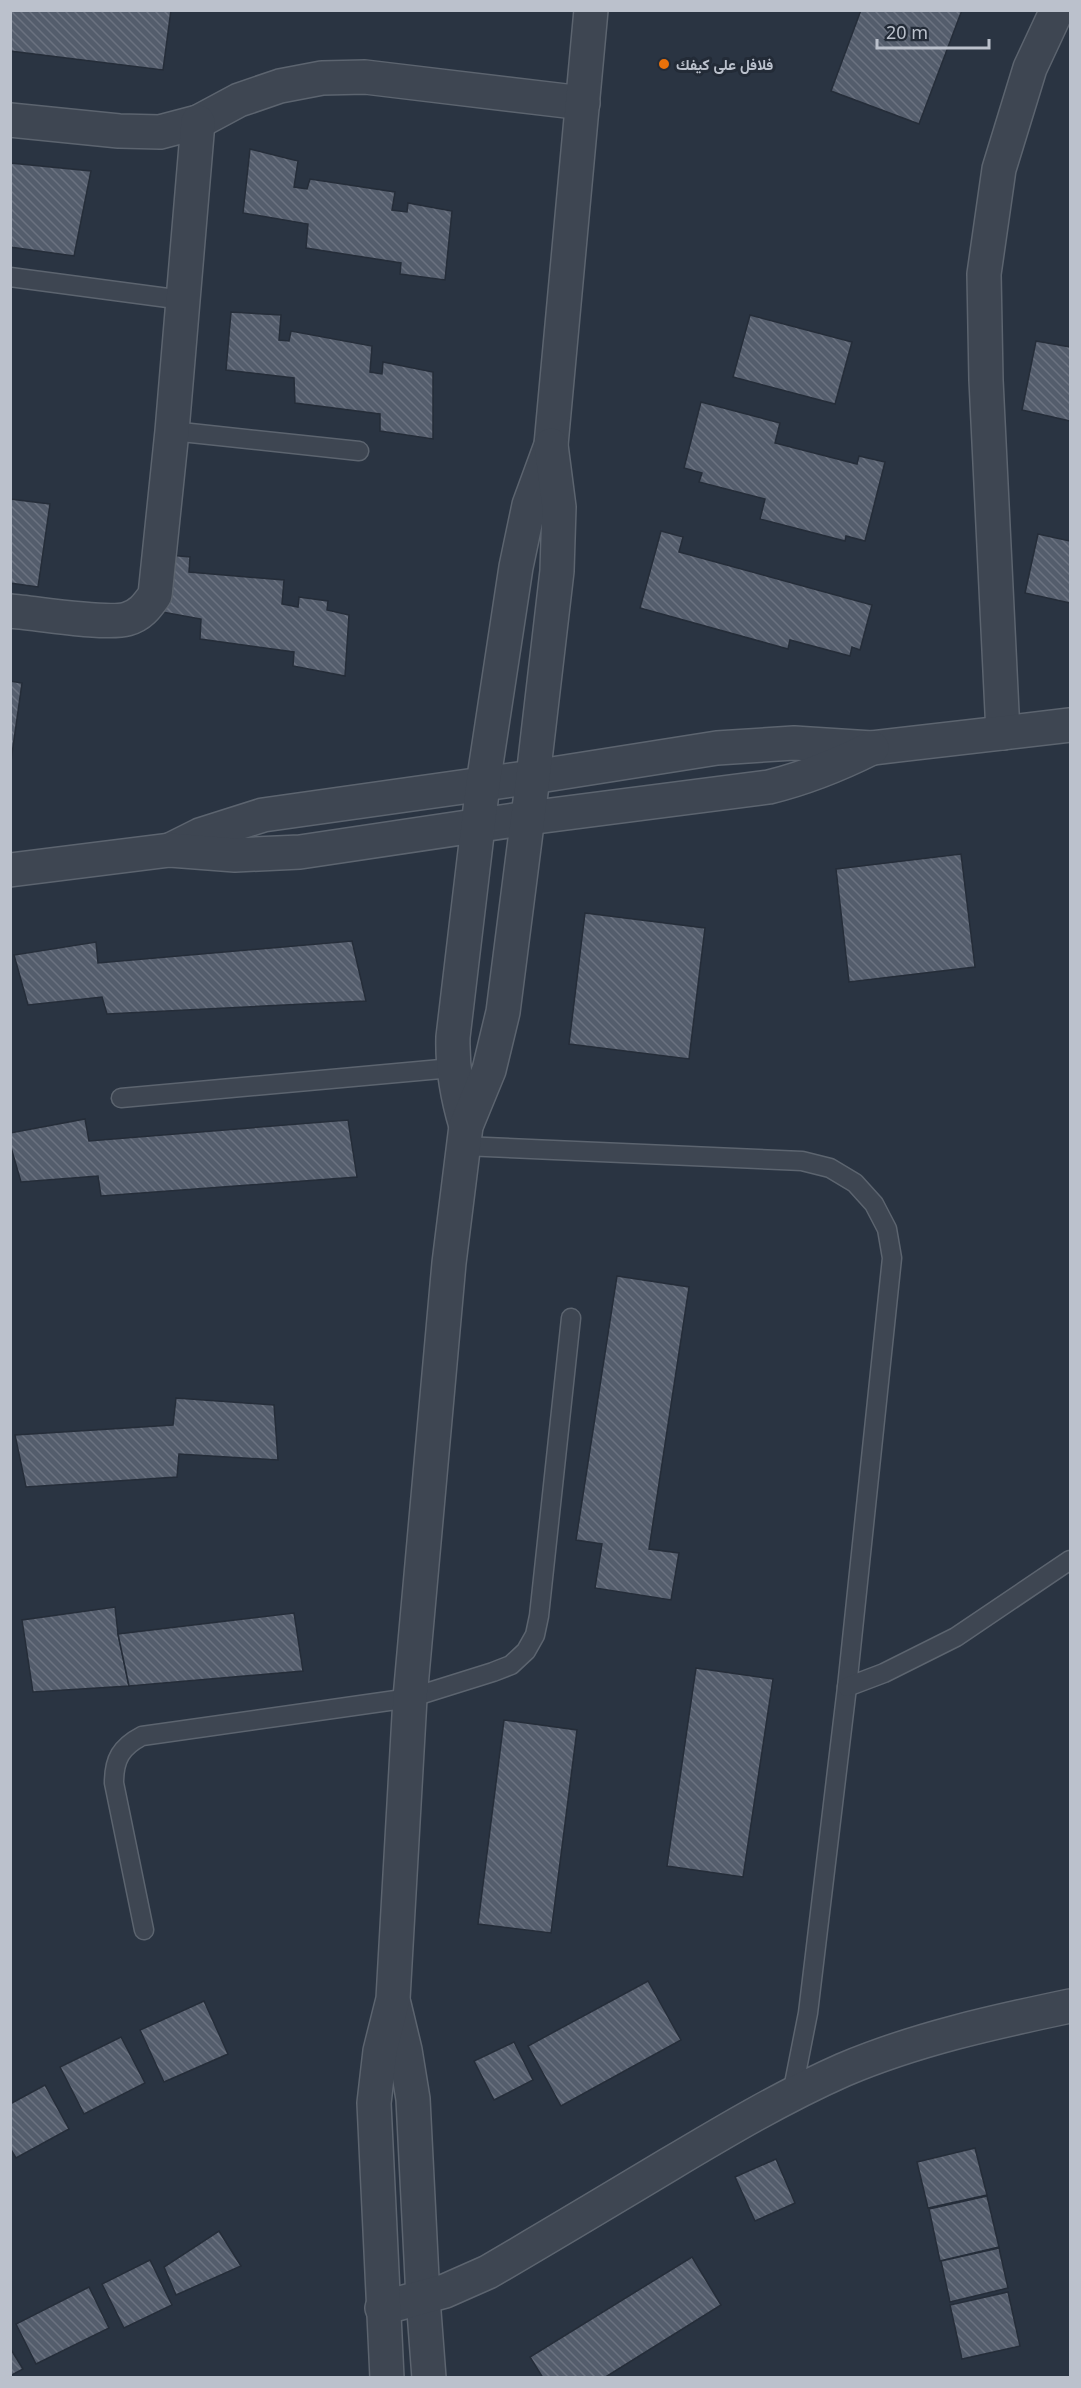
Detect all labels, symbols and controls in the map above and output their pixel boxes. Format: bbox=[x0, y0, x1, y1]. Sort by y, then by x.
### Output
scale bar bbox=[877, 12, 990, 50]
text: 20 m bbox=[886, 20, 928, 44]
place label: فلافل على كيفك bbox=[676, 54, 773, 74]
marker: فلافل على كيفك bbox=[657, 57, 671, 71]

